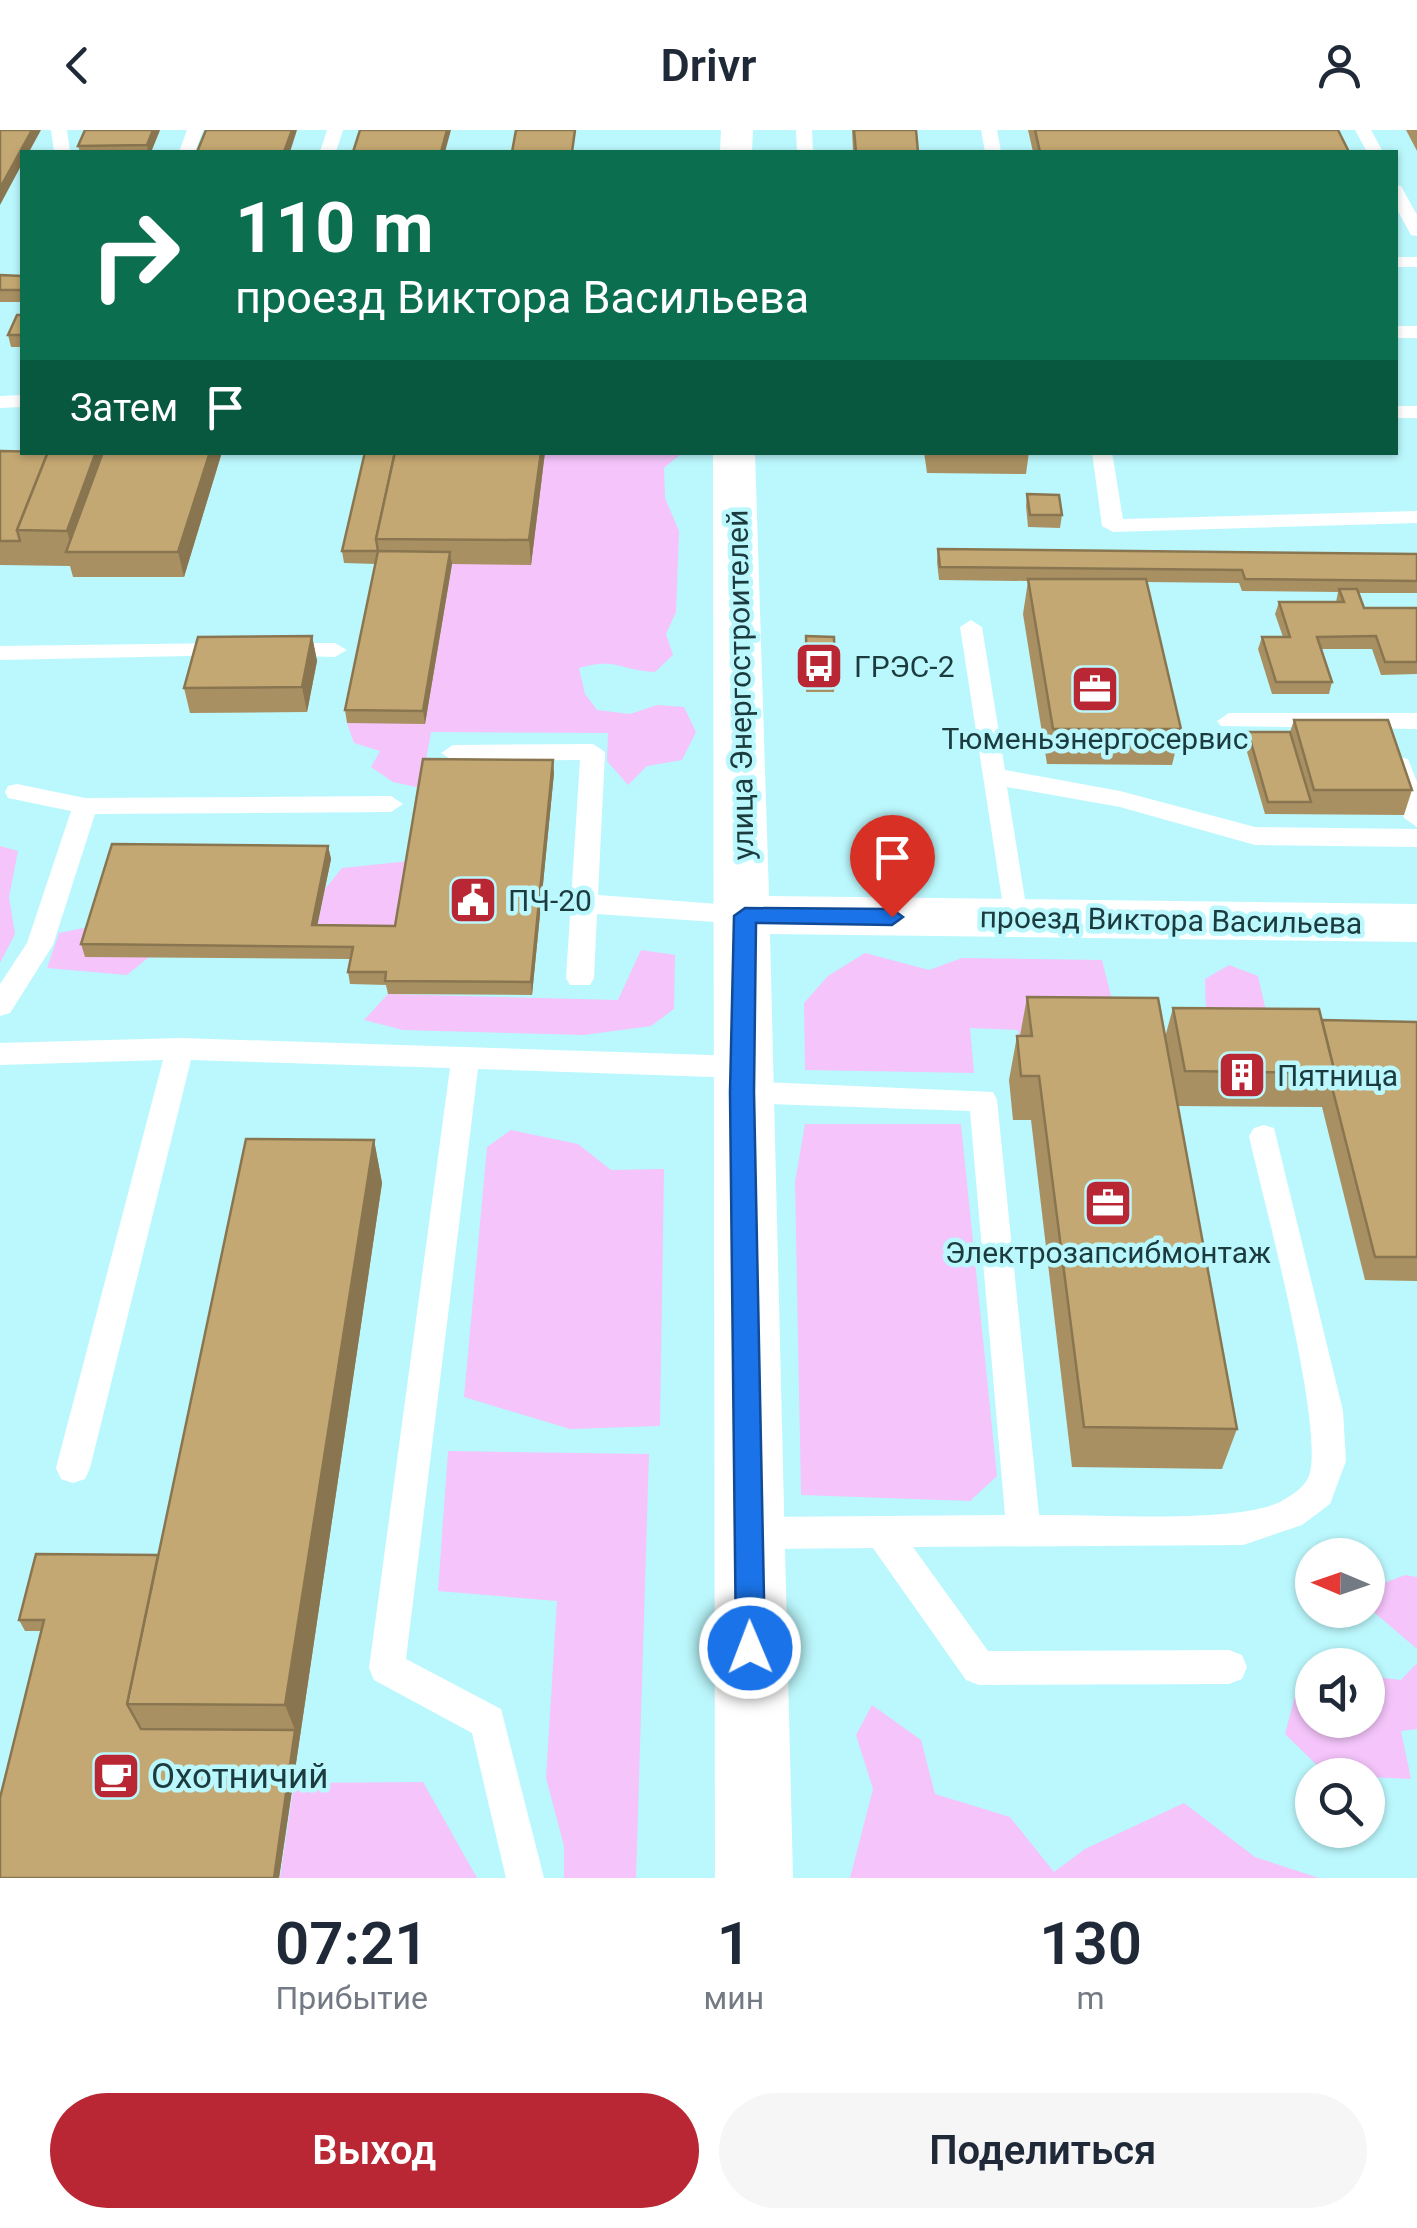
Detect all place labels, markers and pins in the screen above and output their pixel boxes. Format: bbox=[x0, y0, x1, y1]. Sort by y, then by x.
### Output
bus stop icon: ГРЭС-2 bbox=[793, 640, 845, 692]
place label: ГРЭС-2 bbox=[854, 649, 955, 684]
office icon: Тюменьэнергосервис bbox=[1069, 663, 1121, 715]
place label: Тюменьэнергосервис bbox=[942, 721, 1248, 756]
pin bbox=[850, 815, 935, 918]
public building icon: ПЧ-20 bbox=[447, 874, 499, 926]
place label: ПЧ-20 bbox=[508, 883, 592, 918]
building icon: Пятница bbox=[1216, 1049, 1268, 1101]
place label: Пятница bbox=[1277, 1058, 1398, 1093]
office icon: Электрозапсибмонтаж bbox=[1082, 1177, 1134, 1229]
place label: Электрозапсибмонтаж bbox=[945, 1235, 1271, 1270]
cafe icon: Охотничий bbox=[90, 1750, 142, 1802]
place label: Охотничий bbox=[151, 1756, 328, 1797]

